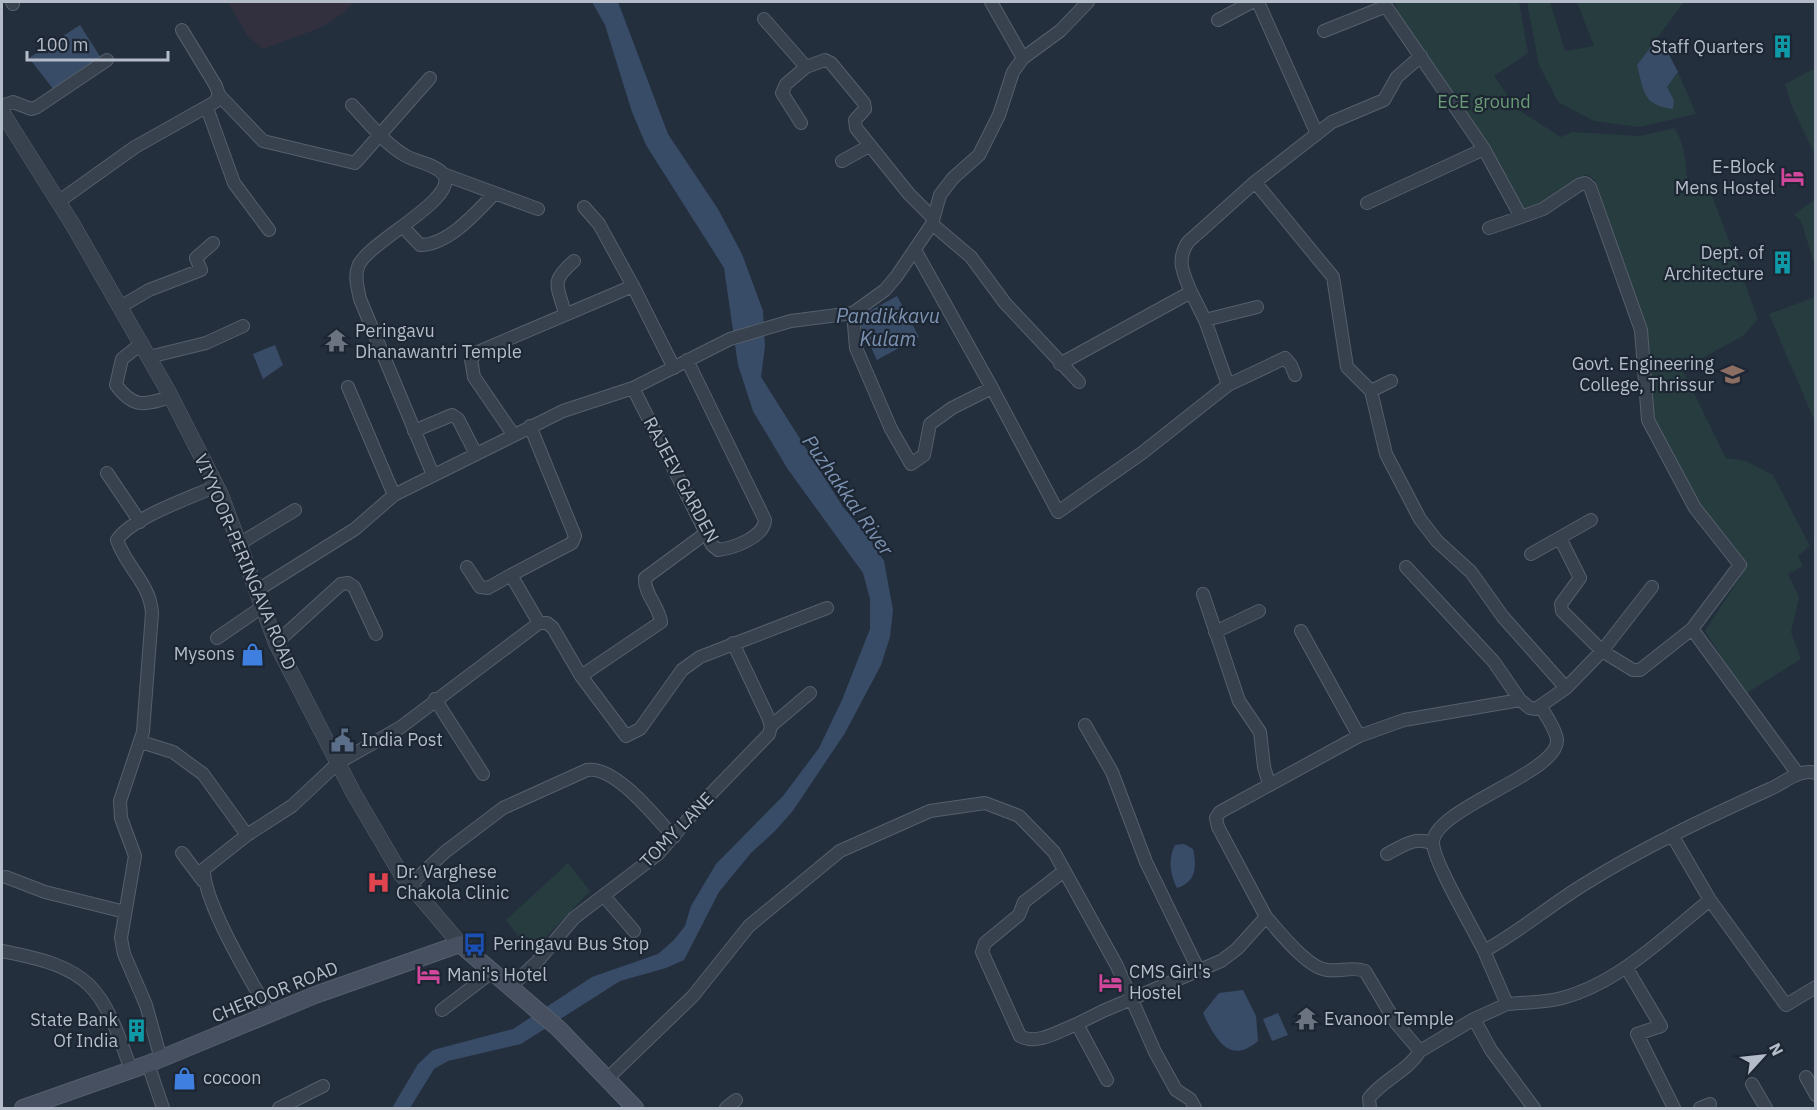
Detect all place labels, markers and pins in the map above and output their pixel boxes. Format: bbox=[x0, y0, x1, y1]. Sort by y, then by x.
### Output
building icon: Staff Quarters bbox=[1769, 34, 1795, 60]
place label: Staff Quarters bbox=[1651, 35, 1764, 58]
place label: E-Block Mens Hostel bbox=[1675, 155, 1776, 199]
hotel icon: E-Block Mens Hostel bbox=[1780, 164, 1806, 190]
place label: Dept. of Architecture bbox=[1664, 241, 1764, 285]
building icon: Dept. of Architecture bbox=[1769, 250, 1795, 276]
place label: Peringavu Dhanawantri Temple bbox=[355, 319, 522, 363]
temple icon: Peringavu Dhanawantri Temple bbox=[324, 328, 350, 354]
place label: Govt. Engineering College, Thrissur bbox=[1572, 352, 1714, 396]
school or university icon: Govt. Engineering College, Thrissur bbox=[1719, 361, 1745, 387]
shop icon: Mysons bbox=[240, 641, 266, 667]
place label: Mysons bbox=[174, 642, 235, 665]
public building icon: India Post bbox=[330, 727, 356, 753]
place label: India Post bbox=[361, 728, 443, 751]
place label: Dr. Varghese Chakola Clinic bbox=[396, 860, 509, 904]
hospital icon: Dr. Varghese Chakola Clinic bbox=[365, 869, 391, 895]
bus stop icon: Peringavu Bus Stop bbox=[462, 931, 488, 957]
place label: Peringavu Bus Stop bbox=[493, 932, 649, 955]
place label: CMS Girl's Hostel bbox=[1129, 960, 1211, 1004]
hotel icon: Mani's Hotel bbox=[416, 962, 442, 988]
place label: Mani's Hotel bbox=[447, 963, 547, 986]
hotel icon: CMS Girl's Hostel bbox=[1098, 969, 1124, 995]
temple icon: Evanoor Temple bbox=[1293, 1006, 1319, 1032]
place label: Evanoor Temple bbox=[1324, 1007, 1454, 1030]
place label: State Bank Of India bbox=[30, 1008, 119, 1052]
building icon: State Bank Of India bbox=[123, 1017, 149, 1043]
shop icon: cocoon bbox=[172, 1065, 198, 1091]
place label: cocoon bbox=[203, 1066, 261, 1089]

